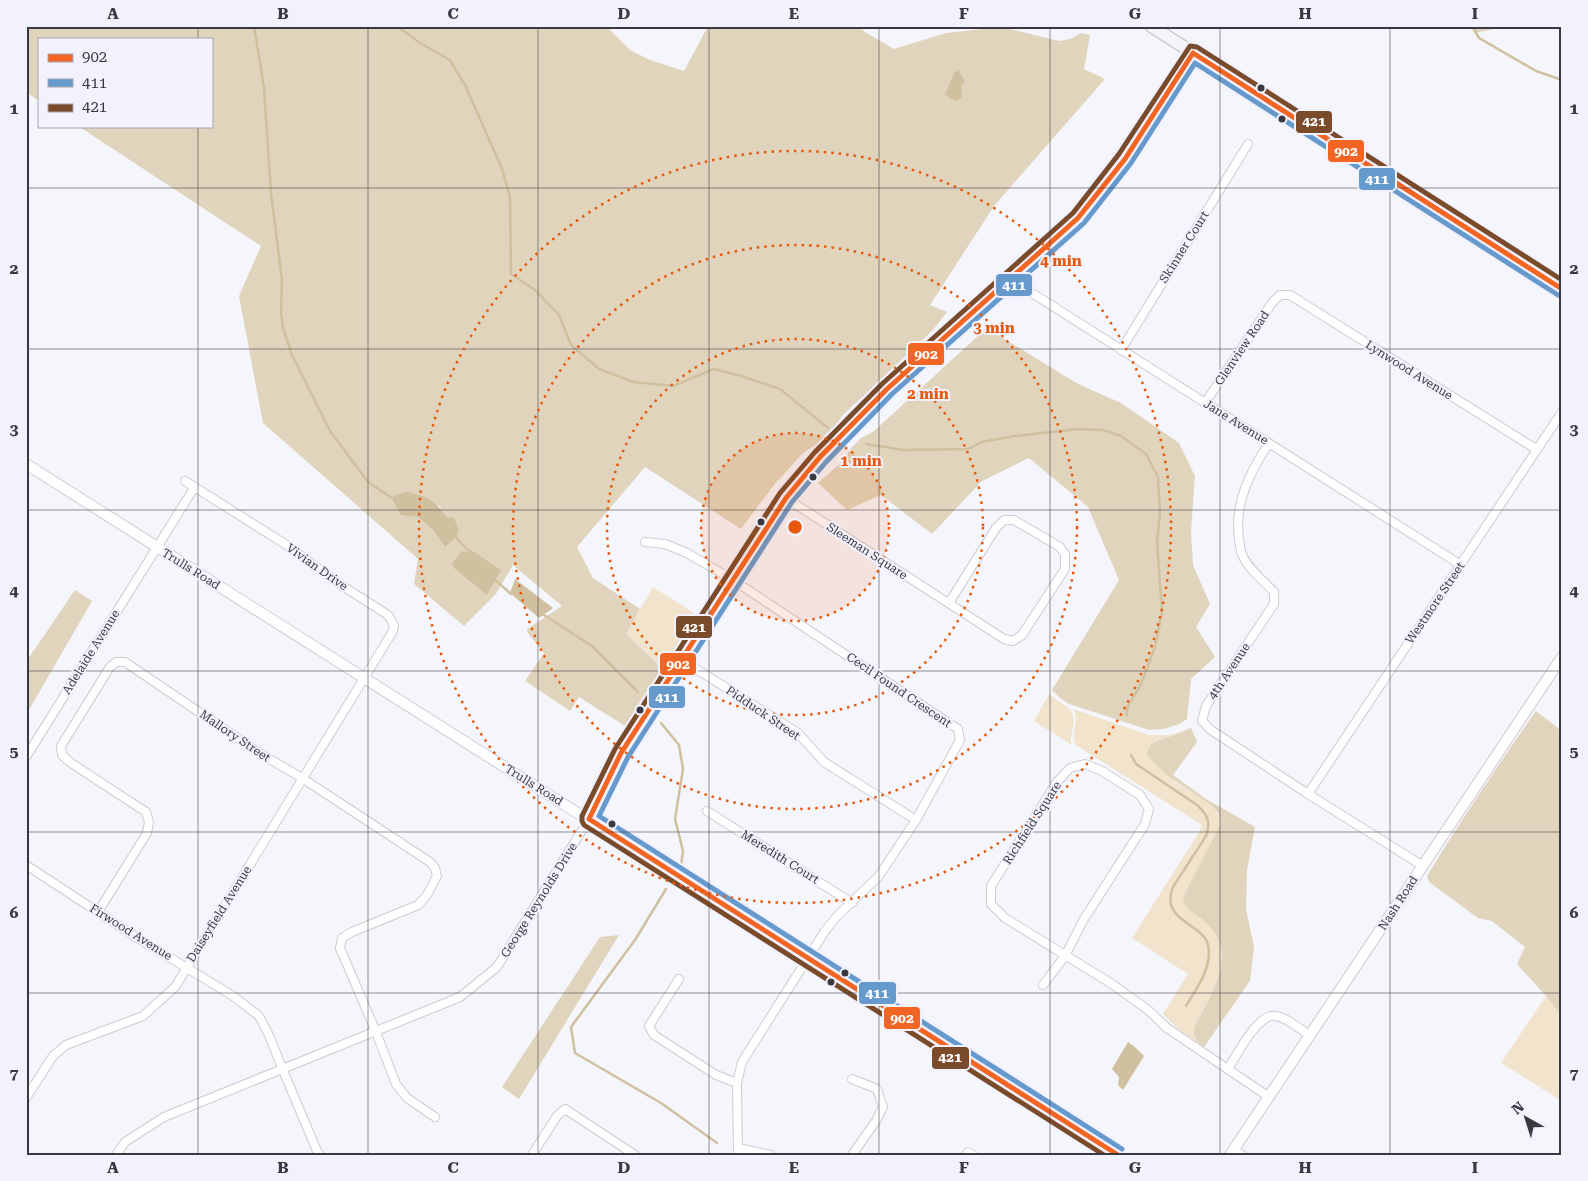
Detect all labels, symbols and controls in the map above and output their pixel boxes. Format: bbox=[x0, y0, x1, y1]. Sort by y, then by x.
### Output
text: A bbox=[107, 4, 119, 23]
text: B bbox=[277, 4, 289, 23]
text: C bbox=[447, 4, 459, 23]
text: D bbox=[618, 4, 631, 23]
text: E bbox=[789, 4, 799, 23]
text: F bbox=[959, 4, 969, 23]
text: G bbox=[1129, 4, 1142, 23]
text: H bbox=[1298, 4, 1312, 23]
text: I bbox=[1472, 4, 1478, 23]
legend bbox=[38, 38, 212, 128]
text: 902 bbox=[82, 48, 107, 66]
text: 411 bbox=[82, 74, 107, 92]
unlabelled marker bbox=[1256, 83, 1266, 93]
text: 421 bbox=[82, 98, 107, 116]
text: 1 bbox=[10, 99, 19, 118]
text: 1 bbox=[1570, 99, 1579, 118]
line badge: 421 bbox=[1295, 110, 1333, 134]
text: 421 bbox=[1302, 113, 1326, 129]
unlabelled marker bbox=[1277, 114, 1287, 124]
line badge: 902 bbox=[1327, 139, 1365, 163]
text: 902 bbox=[1334, 143, 1358, 159]
line badge: 411 bbox=[1358, 167, 1396, 191]
text: 411 bbox=[1365, 171, 1389, 187]
street label: Skinner Court bbox=[1156, 208, 1212, 286]
text: 4 min bbox=[1040, 252, 1082, 270]
text: 2 bbox=[10, 259, 19, 278]
text: 2 bbox=[1570, 259, 1579, 278]
line badge: 411 bbox=[995, 273, 1033, 297]
text: 411 bbox=[1002, 277, 1026, 293]
street label: Glenview Road bbox=[1212, 308, 1272, 388]
text: 3 min bbox=[973, 319, 1015, 337]
street label: Lynwood Avenue bbox=[1363, 338, 1456, 403]
line badge: 902 bbox=[907, 342, 945, 366]
text: 902 bbox=[914, 346, 938, 362]
text: 2 min bbox=[907, 385, 949, 403]
street label: Jane Avenue bbox=[1201, 397, 1271, 448]
text: 3 bbox=[10, 420, 19, 439]
text: 3 bbox=[1570, 420, 1579, 439]
text: 1 min bbox=[840, 452, 882, 470]
unlabelled marker bbox=[808, 472, 818, 482]
unlabelled marker bbox=[756, 517, 766, 527]
centre of rings bbox=[786, 518, 804, 536]
street label: Sleeman Square bbox=[824, 520, 910, 583]
street label: Vivian Drive bbox=[284, 541, 351, 594]
street label: Trulls Road bbox=[159, 546, 223, 593]
street label: Westmore Street bbox=[1402, 559, 1468, 647]
text: 4 bbox=[10, 581, 19, 600]
text: 4 bbox=[1570, 581, 1579, 600]
street label: Adelaide Avenue bbox=[59, 607, 123, 697]
line badge: 421 bbox=[675, 615, 713, 639]
text: 421 bbox=[682, 619, 706, 635]
street label: 4th Avenue bbox=[1205, 640, 1253, 702]
street label: Cecil Found Crescent bbox=[844, 650, 955, 731]
line badge: 902 bbox=[659, 652, 697, 676]
text: 902 bbox=[666, 656, 690, 672]
street label: Pidduck Street bbox=[723, 683, 803, 743]
line badge: 411 bbox=[648, 685, 686, 709]
text: 411 bbox=[655, 689, 679, 705]
unlabelled marker bbox=[635, 705, 645, 715]
street label: Mallory Street bbox=[197, 707, 273, 765]
text: 5 bbox=[10, 742, 19, 761]
text: 5 bbox=[1570, 742, 1579, 761]
street label: Trulls Road bbox=[502, 762, 566, 809]
street label: Richfield Square bbox=[1000, 778, 1064, 867]
unlabelled marker bbox=[607, 819, 617, 829]
street label: Meredith Court bbox=[738, 827, 822, 887]
street label: George Reynolds Drive bbox=[498, 840, 580, 960]
street label: Daiseyfield Avenue bbox=[184, 863, 255, 965]
street label: Nash Road bbox=[1375, 873, 1421, 933]
street label: Firwood Avenue bbox=[87, 901, 175, 963]
text: 6 bbox=[10, 903, 19, 922]
text: 6 bbox=[1570, 903, 1579, 922]
unlabelled marker bbox=[840, 968, 850, 978]
unlabelled marker bbox=[826, 977, 836, 987]
line badge: 411 bbox=[858, 981, 897, 1005]
text: 411 bbox=[865, 985, 889, 1001]
line badge: 902 bbox=[883, 1006, 921, 1030]
text: 902 bbox=[890, 1010, 914, 1026]
line badge: 421 bbox=[931, 1046, 970, 1070]
text: 421 bbox=[938, 1049, 962, 1065]
text: 7 bbox=[10, 1064, 19, 1083]
text: 7 bbox=[1570, 1064, 1579, 1083]
north arrow bbox=[1500, 1094, 1550, 1144]
text: N bbox=[1509, 1098, 1527, 1118]
text: A bbox=[107, 1158, 119, 1177]
text: B bbox=[277, 1158, 289, 1177]
text: C bbox=[447, 1158, 459, 1177]
text: D bbox=[618, 1158, 631, 1177]
text: E bbox=[789, 1158, 799, 1177]
text: F bbox=[959, 1158, 969, 1177]
text: G bbox=[1129, 1158, 1142, 1177]
text: H bbox=[1298, 1158, 1312, 1177]
text: I bbox=[1472, 1158, 1478, 1177]

